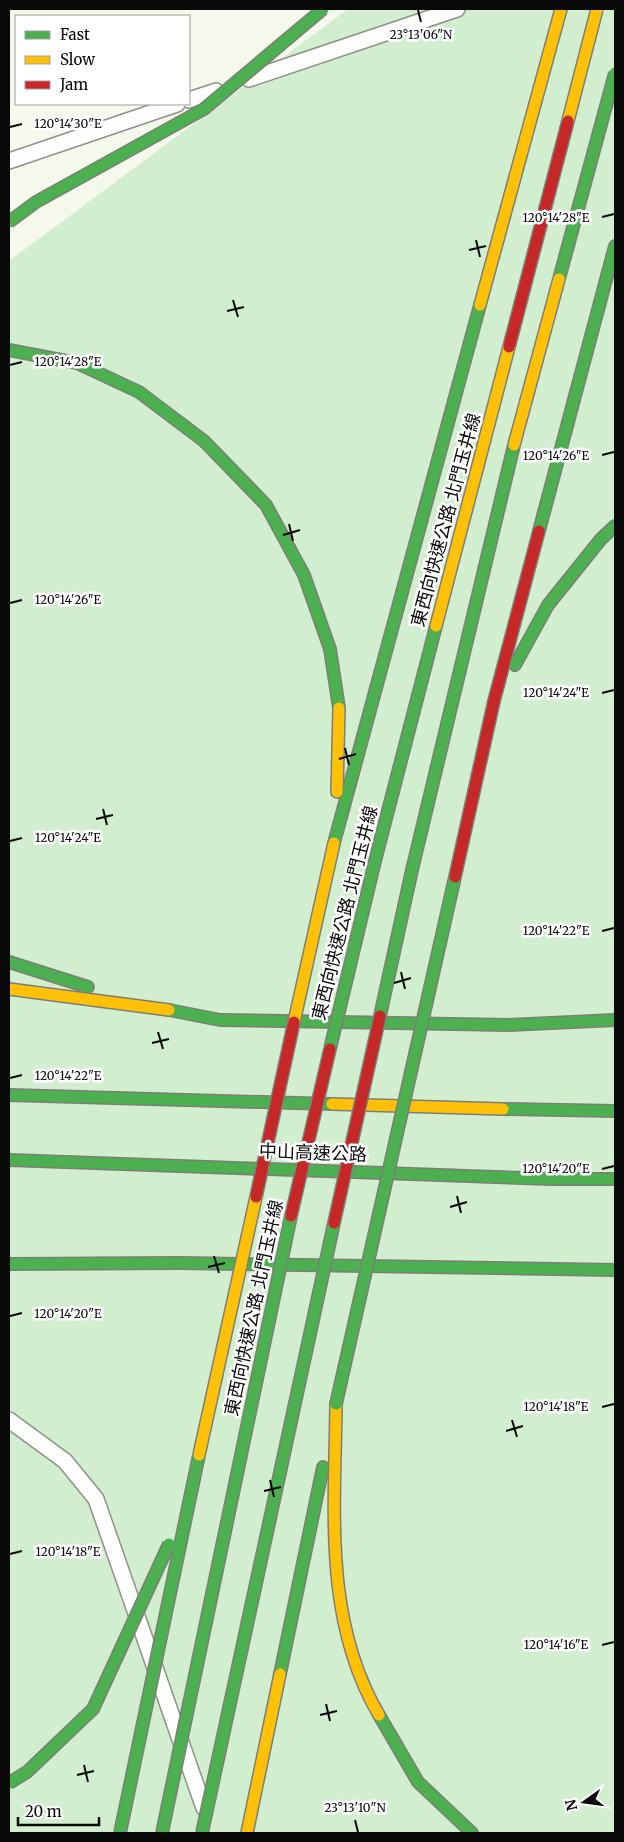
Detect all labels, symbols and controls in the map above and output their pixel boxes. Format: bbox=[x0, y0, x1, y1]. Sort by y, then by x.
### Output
legend bbox=[15, 15, 190, 105]
text: Fast bbox=[60, 25, 90, 44]
text: 23°13'06"N bbox=[390, 27, 453, 42]
text: Slow bbox=[60, 50, 95, 69]
text: Jam bbox=[59, 75, 88, 94]
text: 120°14'30"E bbox=[34, 116, 102, 131]
text: 120°14'28"E bbox=[523, 210, 590, 225]
text: 120°14'28"E bbox=[35, 354, 102, 369]
street label: 東西向快速公路 北門玉井線 bbox=[406, 411, 485, 629]
text: 120°14'26"E bbox=[523, 448, 590, 463]
text: 120°14'26"E bbox=[35, 592, 102, 607]
text: 120°14'24"E bbox=[523, 685, 589, 700]
street label: 東西向快速公路 北門玉井線 bbox=[307, 803, 382, 1023]
text: 120°14'24"E bbox=[35, 830, 101, 845]
text: 120°14'22"E bbox=[523, 923, 590, 938]
text: 120°14'22"E bbox=[35, 1068, 102, 1083]
street label: 中山高速公路 bbox=[259, 1139, 367, 1166]
text: 120°14'20"E bbox=[522, 1161, 590, 1176]
street label: 東西向快速公路 北門玉井線 bbox=[219, 1198, 288, 1418]
text: 120°14'20"E bbox=[34, 1306, 102, 1321]
text: 120°14'18"E bbox=[524, 1399, 589, 1414]
text: 120°14'18"E bbox=[36, 1544, 101, 1559]
text: 120°14'16"E bbox=[524, 1637, 589, 1652]
north arrow bbox=[559, 1777, 609, 1827]
scale bar bbox=[18, 1794, 99, 1826]
text: N bbox=[561, 1798, 581, 1813]
text: 23°13'10"N bbox=[324, 1800, 386, 1815]
text: 20 m bbox=[25, 1802, 62, 1821]

